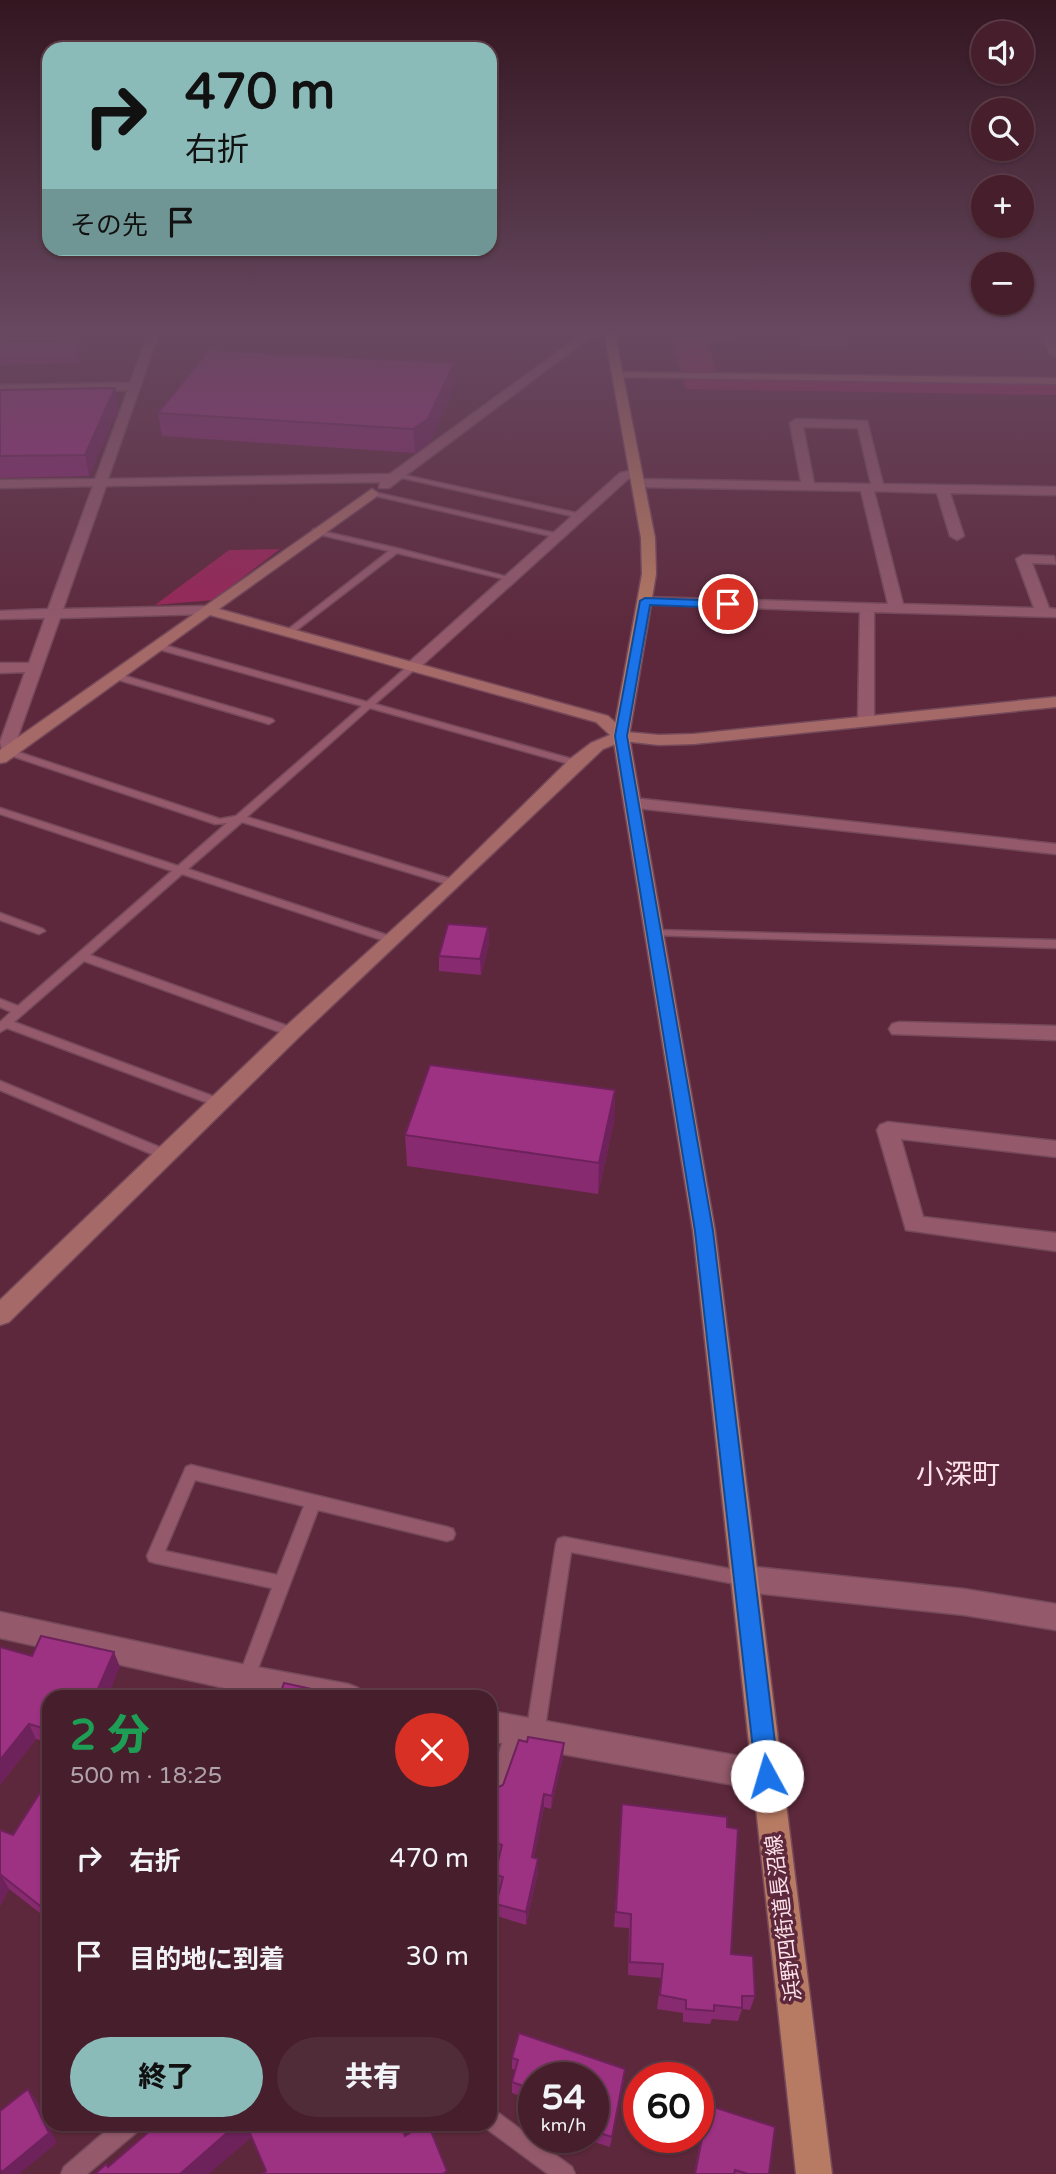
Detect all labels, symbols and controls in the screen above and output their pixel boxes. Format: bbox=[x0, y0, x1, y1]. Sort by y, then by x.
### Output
map controls bbox=[971, 21, 1034, 315]
button: sound bbox=[971, 21, 1034, 84]
text: 470 m bbox=[185, 63, 335, 122]
icon: right bbox=[70, 70, 161, 161]
button: search bbox=[971, 98, 1034, 161]
text: 右折 bbox=[185, 131, 249, 169]
button: + bbox=[971, 175, 1034, 238]
icon: arrive bbox=[162, 203, 200, 241]
text: その先 bbox=[70, 210, 148, 241]
button: − bbox=[971, 252, 1034, 315]
pin bbox=[698, 574, 758, 634]
icon: arrive bbox=[709, 585, 747, 623]
district label: 小深町 bbox=[916, 1458, 1000, 1492]
text: 2 分 bbox=[70, 1710, 149, 1761]
button: close bbox=[395, 1713, 469, 1787]
position arrow bbox=[730, 1739, 804, 1813]
text: 500 m · 18:25 bbox=[70, 1762, 222, 1790]
street label: 浜野四街道長沼線 bbox=[761, 1833, 807, 2003]
icon: right bbox=[70, 1839, 108, 1877]
text: 470 m bbox=[389, 1843, 469, 1874]
text: 右折 bbox=[129, 1846, 181, 1877]
icon: arrive bbox=[70, 1937, 108, 1975]
text: 30 m bbox=[406, 1941, 469, 1972]
text: 目的地に到着 bbox=[129, 1944, 285, 1975]
button: 終了 bbox=[70, 2037, 263, 2117]
button: 共有 bbox=[277, 2037, 469, 2117]
speed limit sign: 60 bbox=[623, 2062, 714, 2153]
text: 54 bbox=[542, 2077, 585, 2119]
text: km/h bbox=[541, 2114, 586, 2136]

